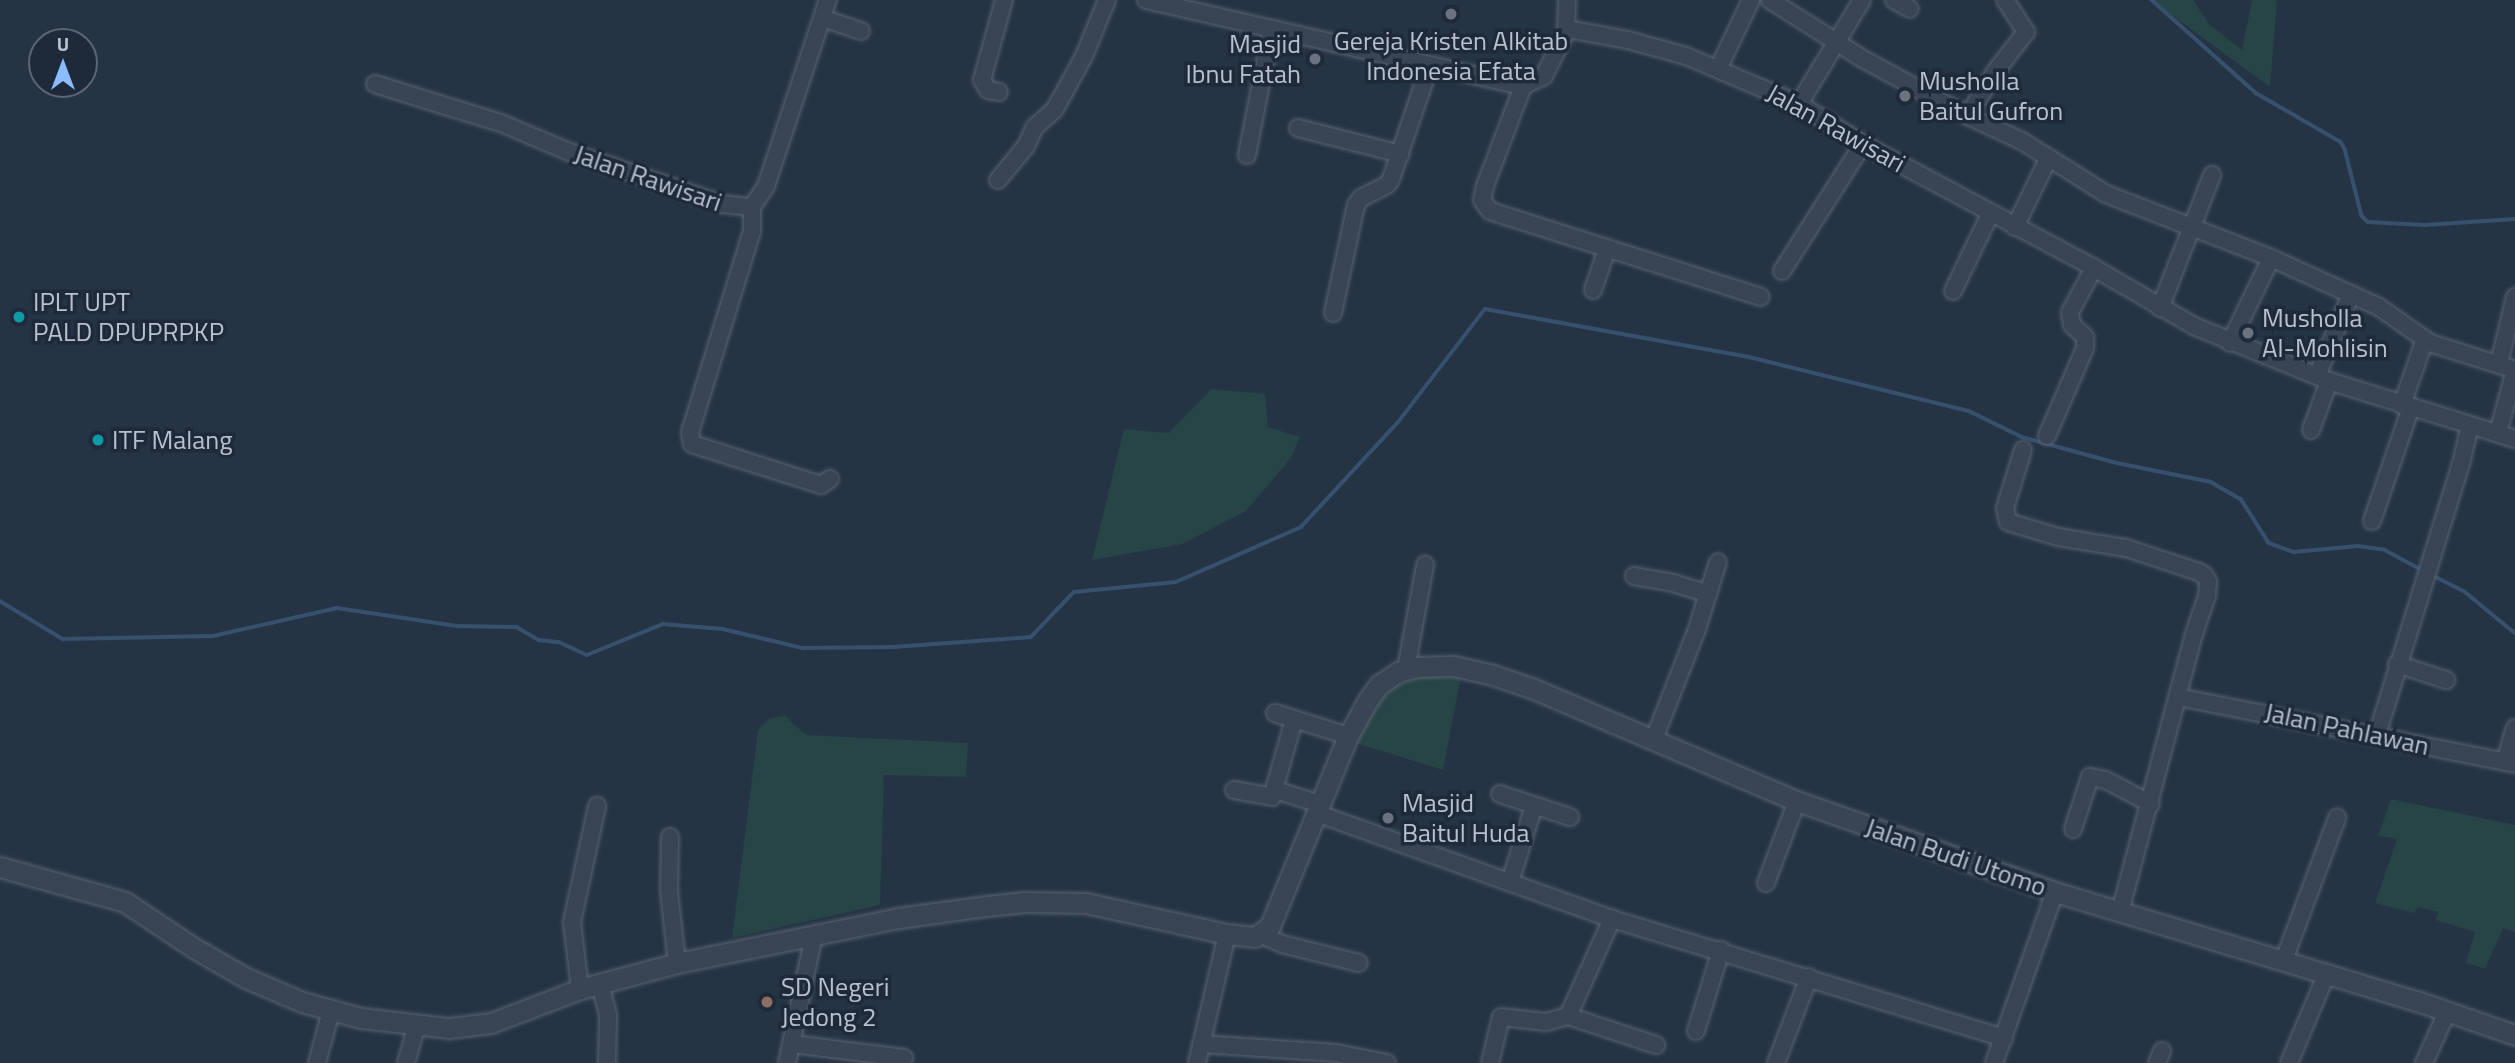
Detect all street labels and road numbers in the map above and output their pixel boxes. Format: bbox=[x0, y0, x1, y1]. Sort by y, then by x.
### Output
street label: Jalan Rawisari bbox=[1761, 77, 1911, 179]
street label: Jalan Rawisari bbox=[570, 138, 726, 218]
street label: Jalan Pahlawan bbox=[2262, 696, 2432, 762]
street label: Jalan Budi Utomo bbox=[1861, 811, 2051, 903]

